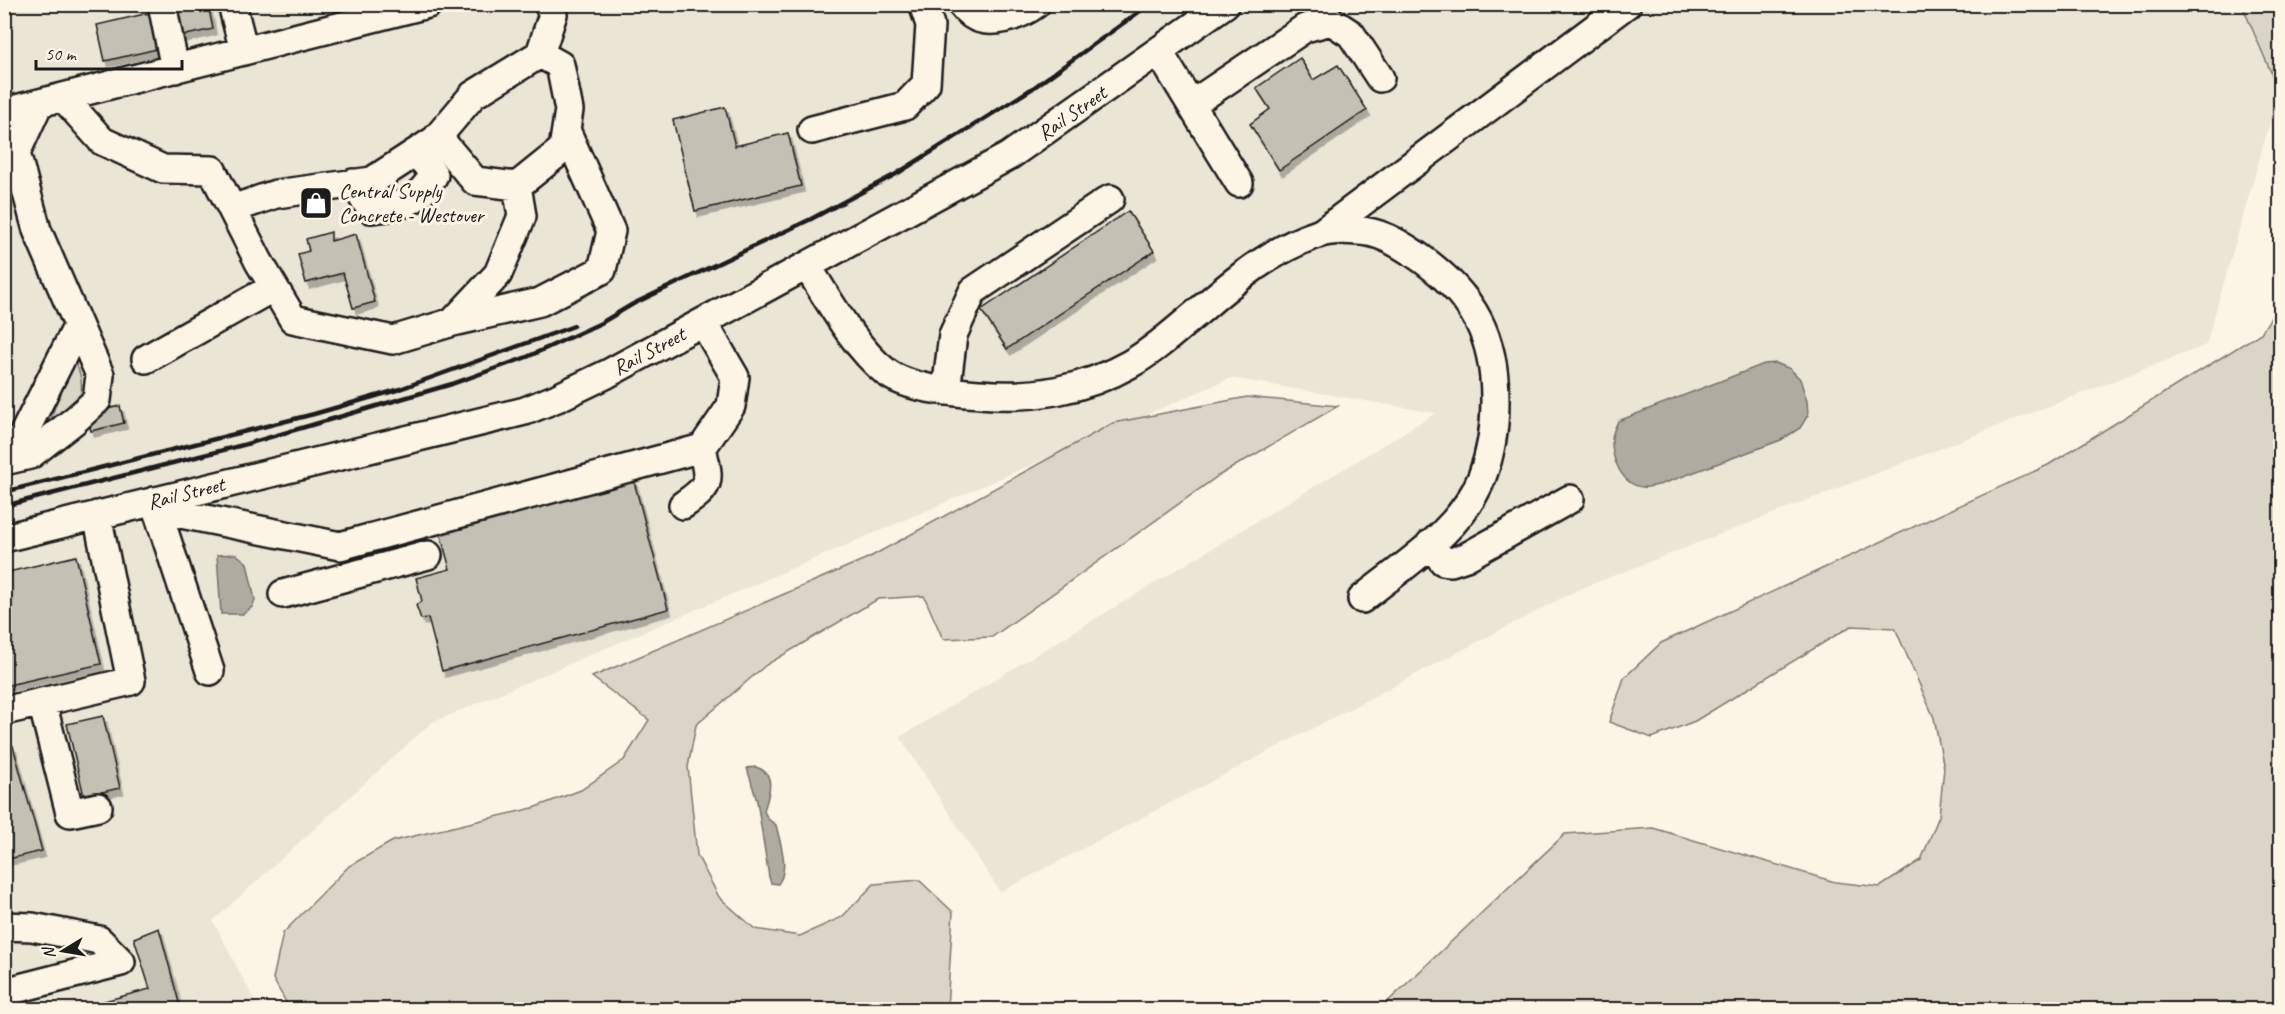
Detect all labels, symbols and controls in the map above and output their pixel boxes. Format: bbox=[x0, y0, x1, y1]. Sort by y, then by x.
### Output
scale bar bbox=[36, 33, 182, 71]
text: 50 m bbox=[45, 43, 78, 65]
street label: Rail Street bbox=[1033, 79, 1113, 146]
place label: Central Supply Concrete - Westover bbox=[339, 178, 486, 228]
shop icon: Central Supply Concrete - Westover bbox=[298, 185, 334, 221]
street label: Rail Street bbox=[608, 320, 691, 381]
street label: Rail Street bbox=[145, 470, 229, 515]
north arrow bbox=[33, 921, 93, 981]
text: N bbox=[38, 944, 60, 960]

